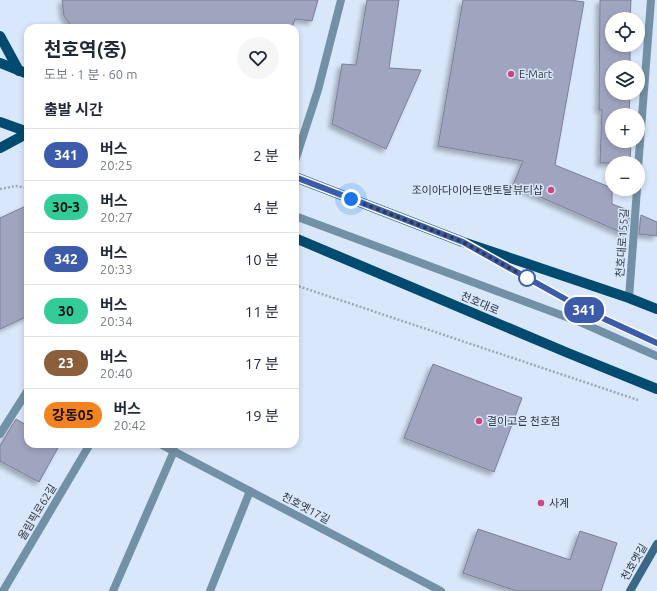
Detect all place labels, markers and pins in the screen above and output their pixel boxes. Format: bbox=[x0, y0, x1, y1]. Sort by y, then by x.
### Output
place label: E-Mart bbox=[519, 68, 553, 80]
marker: E-Mart bbox=[506, 69, 516, 79]
place label: 조이아다이어트앤토탈뷰티샵 bbox=[411, 184, 543, 196]
marker: 조이아다이어트앤토탈뷰티샵 bbox=[546, 185, 556, 195]
unlabelled marker bbox=[518, 269, 536, 287]
place label: 결이고은 천호점 bbox=[487, 415, 560, 427]
marker: 결이고은 천호점 bbox=[474, 416, 484, 426]
place label: 사계 bbox=[549, 497, 569, 509]
marker: 사계 bbox=[536, 498, 546, 508]

